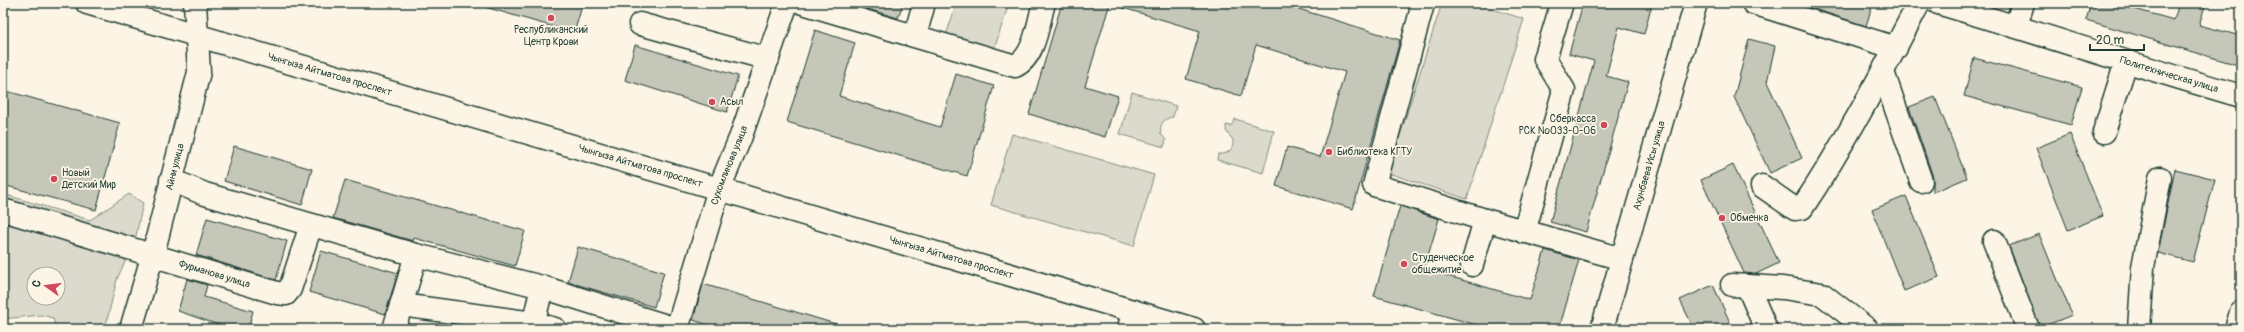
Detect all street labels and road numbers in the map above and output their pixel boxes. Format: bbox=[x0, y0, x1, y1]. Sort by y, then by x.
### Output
street label: Чынгыза Айтматова проспект bbox=[266, 50, 393, 98]
street label: Политехническая улица bbox=[2118, 54, 2220, 95]
street label: Ахунбаева Исы улица bbox=[1631, 119, 1668, 212]
street label: Сухомлинова улица bbox=[709, 124, 750, 206]
street label: Айни улица bbox=[163, 142, 187, 192]
street label: Чынгыза Айтматова проспект bbox=[577, 142, 704, 190]
street label: Чынгыза Айтматова проспект bbox=[888, 234, 1015, 282]
street label: Фурманова улица bbox=[177, 258, 252, 291]

